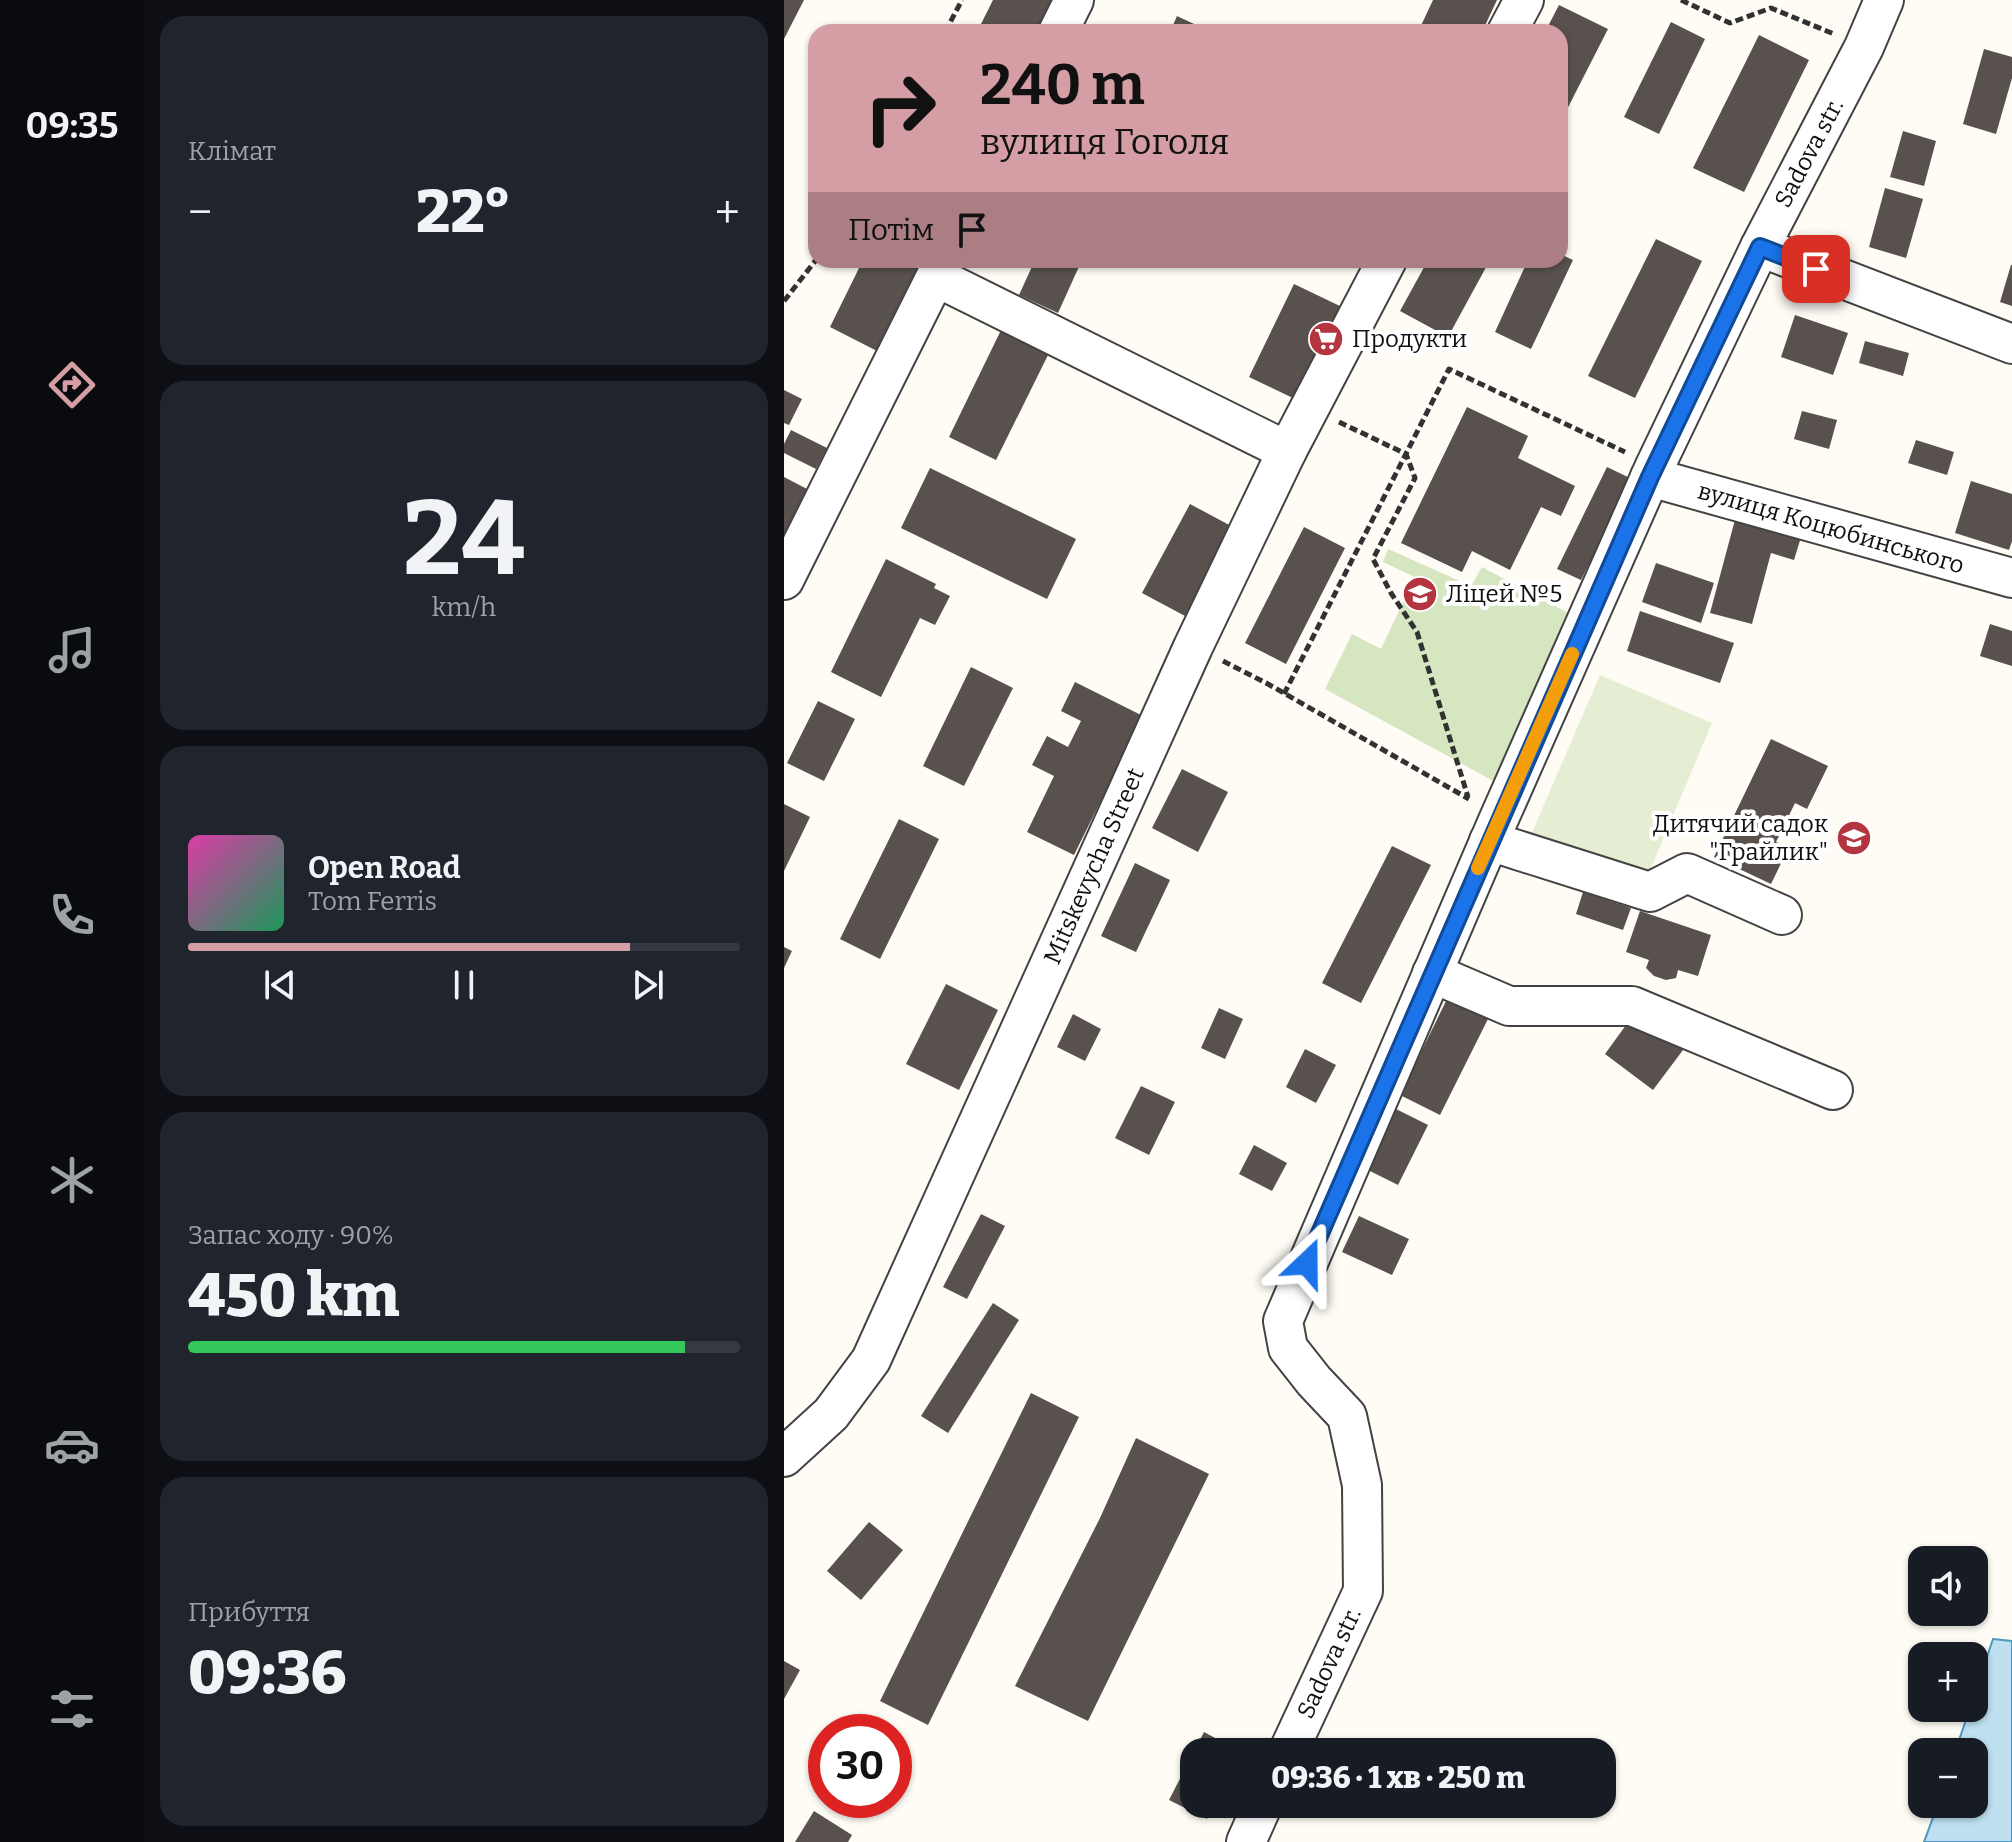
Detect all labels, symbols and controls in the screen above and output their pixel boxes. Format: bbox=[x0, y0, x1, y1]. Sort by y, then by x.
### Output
text: 240 m bbox=[980, 52, 1145, 119]
icon: right bbox=[848, 56, 952, 160]
street label: Sadova str. bbox=[1769, 94, 1849, 212]
text: 09:35 bbox=[26, 104, 118, 148]
text: вулиця Гоголя bbox=[980, 120, 1229, 164]
text: Клімат bbox=[188, 136, 276, 167]
text: 22° bbox=[416, 176, 511, 248]
text: − bbox=[188, 186, 212, 239]
text: + bbox=[715, 186, 740, 239]
icon: arrive bbox=[950, 208, 994, 252]
text: Потім bbox=[848, 212, 934, 248]
pin bbox=[1782, 235, 1850, 303]
icon: arrive bbox=[1794, 247, 1838, 291]
supermarket icon: Продукти bbox=[1307, 320, 1345, 358]
place label: Продукти bbox=[1352, 325, 1467, 353]
icon: directions bbox=[44, 357, 100, 413]
text: 24 bbox=[403, 477, 525, 602]
street label: вулиця Коцюбинського bbox=[1695, 477, 1967, 579]
school or university icon: Ліцей №5 bbox=[1401, 575, 1439, 613]
place label: Ліцей №5 bbox=[1446, 580, 1562, 608]
text: km/h bbox=[432, 592, 496, 623]
icon: music bbox=[44, 622, 100, 678]
street label: Mitskevycha Street bbox=[1038, 763, 1150, 968]
place label: Дитячий садок "Грайлик" bbox=[1653, 810, 1828, 866]
school or university icon: Дитячий садок "Грайлик" bbox=[1835, 819, 1873, 857]
text: Open Road bbox=[308, 850, 461, 886]
text: Tom Ferris bbox=[308, 886, 437, 917]
icon: phone bbox=[44, 887, 100, 943]
icon: previous bbox=[258, 963, 302, 1007]
icon: pause bbox=[442, 963, 486, 1007]
icon: next bbox=[626, 963, 670, 1007]
icon: climate bbox=[44, 1152, 100, 1208]
text: Запас ходу · 90% bbox=[188, 1220, 394, 1251]
position arrow bbox=[1265, 1221, 1349, 1305]
text: 450 km bbox=[188, 1260, 399, 1332]
icon: car bbox=[44, 1417, 100, 1473]
map controls bbox=[1908, 1546, 1988, 1818]
button: sound bbox=[1908, 1546, 1988, 1626]
text: Прибуття bbox=[188, 1597, 310, 1628]
street label: Sadova str. bbox=[1291, 1603, 1367, 1723]
text: 09:36 bbox=[188, 1637, 346, 1709]
button: + bbox=[1908, 1642, 1988, 1722]
icon: filters bbox=[44, 1681, 100, 1737]
speed limit sign: 30 bbox=[808, 1714, 912, 1818]
button: − bbox=[1908, 1738, 1988, 1818]
text: 09:36 · 1 хв · 250 m bbox=[1271, 1760, 1525, 1796]

